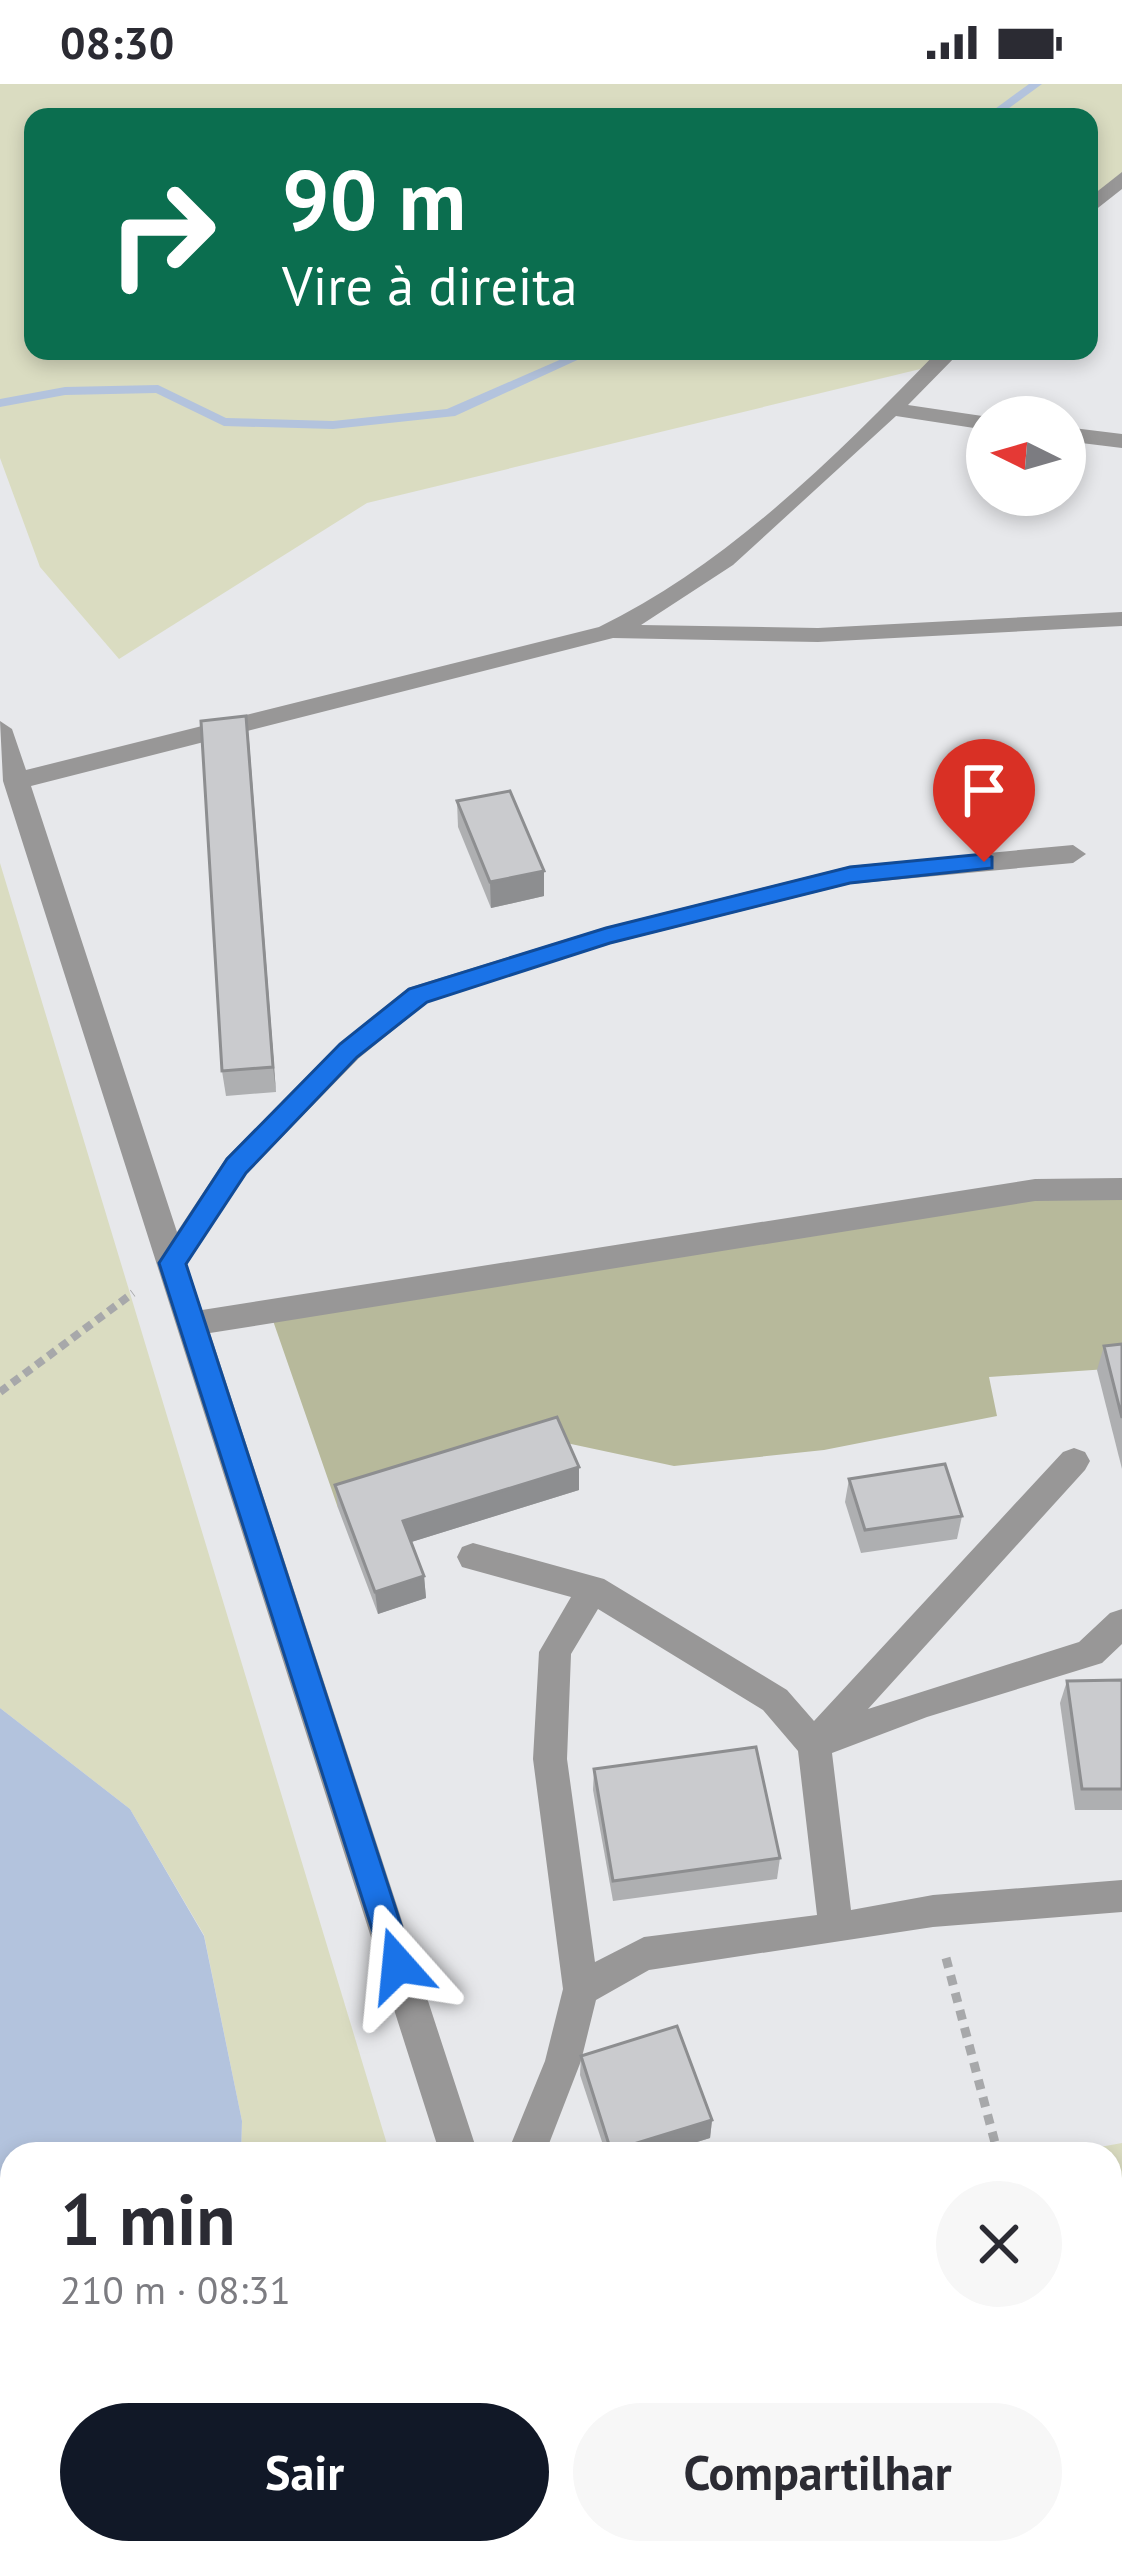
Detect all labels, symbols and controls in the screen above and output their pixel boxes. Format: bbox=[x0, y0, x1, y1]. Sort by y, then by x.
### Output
text: 08:30 bbox=[60, 13, 174, 71]
text: 90 m bbox=[282, 144, 466, 253]
icon: right bbox=[84, 156, 240, 312]
text: Vire à direita bbox=[282, 250, 577, 320]
north arrow bbox=[966, 396, 1086, 516]
map controls bbox=[966, 396, 1086, 516]
pin bbox=[933, 739, 1035, 862]
icon: arrive bbox=[951, 757, 1017, 823]
position arrow bbox=[335, 1902, 461, 2028]
text: 1 min bbox=[60, 2172, 236, 2265]
button: close bbox=[936, 2181, 1062, 2307]
text: 210 m · 08:31 bbox=[60, 2264, 291, 2315]
button: Sair bbox=[60, 2403, 549, 2541]
button: Compartilhar bbox=[573, 2403, 1062, 2541]

